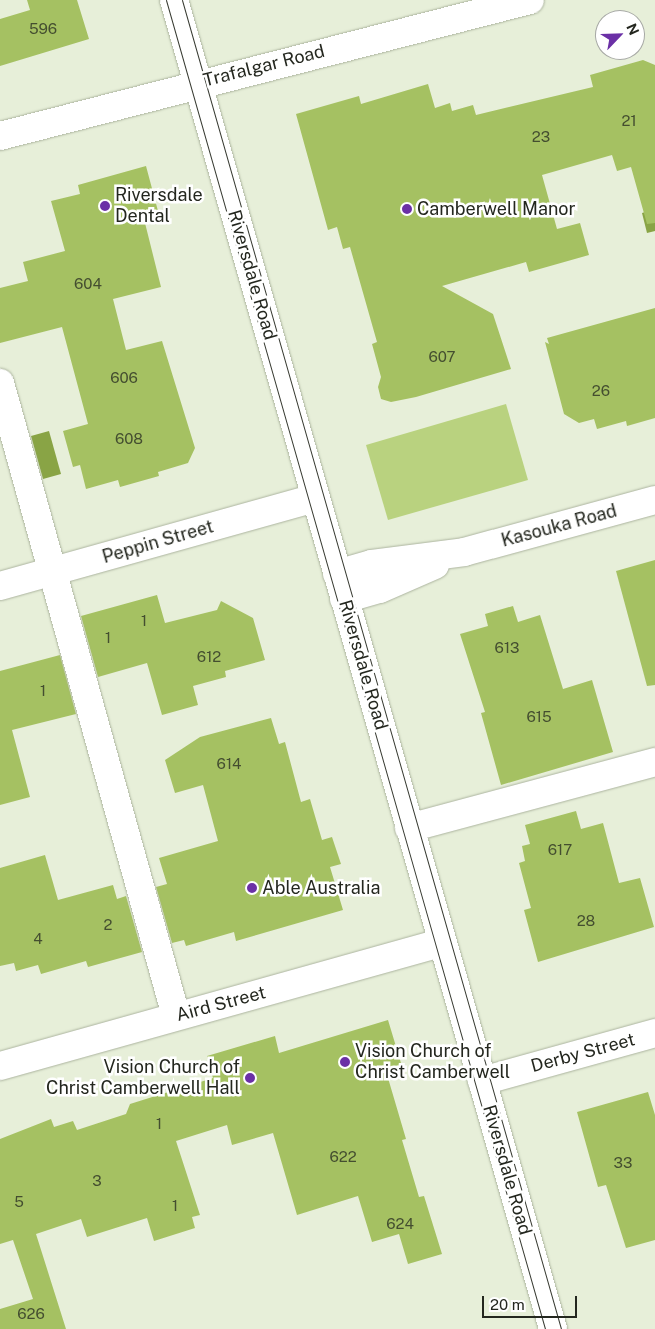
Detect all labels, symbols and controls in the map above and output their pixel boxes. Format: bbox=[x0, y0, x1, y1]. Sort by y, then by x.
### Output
north arrow bbox=[595, 10, 645, 60]
house number: 596 bbox=[29, 20, 57, 38]
text: N bbox=[623, 21, 642, 38]
street label: Trafalgar Road bbox=[201, 40, 327, 92]
house number: 21 bbox=[621, 112, 637, 130]
house number: 23 bbox=[532, 128, 550, 146]
place label: Riversdale Dental bbox=[115, 185, 203, 228]
place label: Camberwell Manor bbox=[417, 198, 576, 220]
marker: Riversdale Dental bbox=[99, 200, 111, 212]
marker: Camberwell Manor bbox=[401, 203, 413, 215]
street label: Riversdale Road bbox=[223, 207, 281, 343]
house number: 604 bbox=[74, 275, 102, 293]
house number: 607 bbox=[428, 348, 456, 366]
house number: 606 bbox=[110, 369, 138, 387]
house number: 26 bbox=[592, 382, 610, 400]
house number: 608 bbox=[115, 430, 143, 448]
street label: Kasouka Road bbox=[499, 500, 619, 552]
street label: Peppin Street bbox=[100, 516, 216, 568]
street label: Riversdale Road bbox=[334, 597, 392, 733]
house number: 1 bbox=[141, 612, 147, 630]
house number: 1 bbox=[105, 629, 111, 647]
house number: 613 bbox=[495, 639, 519, 657]
house number: 612 bbox=[197, 648, 221, 666]
house number: 1 bbox=[40, 682, 46, 700]
house number: 615 bbox=[526, 708, 552, 726]
house number: 614 bbox=[217, 755, 241, 773]
house number: 617 bbox=[548, 841, 572, 859]
place label: Able Australia bbox=[262, 877, 381, 899]
marker: Able Australia bbox=[246, 882, 258, 894]
house number: 28 bbox=[577, 912, 595, 930]
house number: 2 bbox=[104, 916, 112, 934]
house number: 4 bbox=[33, 930, 43, 948]
street label: Aird Street bbox=[174, 982, 268, 1026]
street label: Derby Street bbox=[529, 1029, 637, 1077]
place label: Vision Church of Christ Camberwell bbox=[355, 1041, 510, 1084]
marker: Vision Church of Christ Camberwell bbox=[339, 1056, 351, 1068]
place label: Vision Church of Christ Camberwell Hall bbox=[46, 1057, 240, 1100]
marker: Vision Church of Christ Camberwell Hall bbox=[244, 1072, 256, 1084]
street label: Riversdale Road bbox=[478, 1102, 536, 1238]
house number: 1 bbox=[156, 1115, 162, 1133]
house number: 622 bbox=[329, 1148, 357, 1166]
house number: 33 bbox=[614, 1154, 632, 1172]
house number: 3 bbox=[92, 1172, 102, 1190]
house number: 5 bbox=[14, 1193, 24, 1211]
house number: 1 bbox=[172, 1197, 178, 1215]
house number: 624 bbox=[386, 1215, 414, 1233]
scale bar bbox=[485, 1286, 580, 1318]
text: 20 m bbox=[490, 1296, 525, 1313]
house number: 626 bbox=[17, 1305, 45, 1323]

